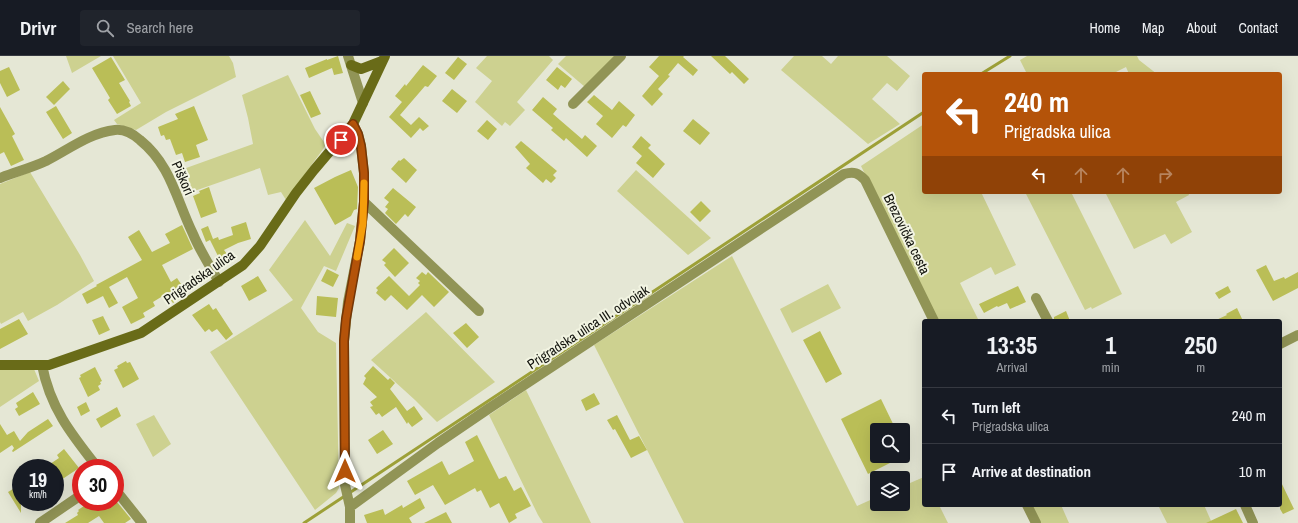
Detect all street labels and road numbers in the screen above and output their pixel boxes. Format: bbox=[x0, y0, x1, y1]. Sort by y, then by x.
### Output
street label: Piškori bbox=[168, 158, 198, 198]
street label: Brezovička cesta bbox=[880, 191, 935, 278]
street label: Prigradska ulica bbox=[160, 245, 239, 308]
street label: Prigradska ulica III. odvojak bbox=[524, 281, 653, 373]

